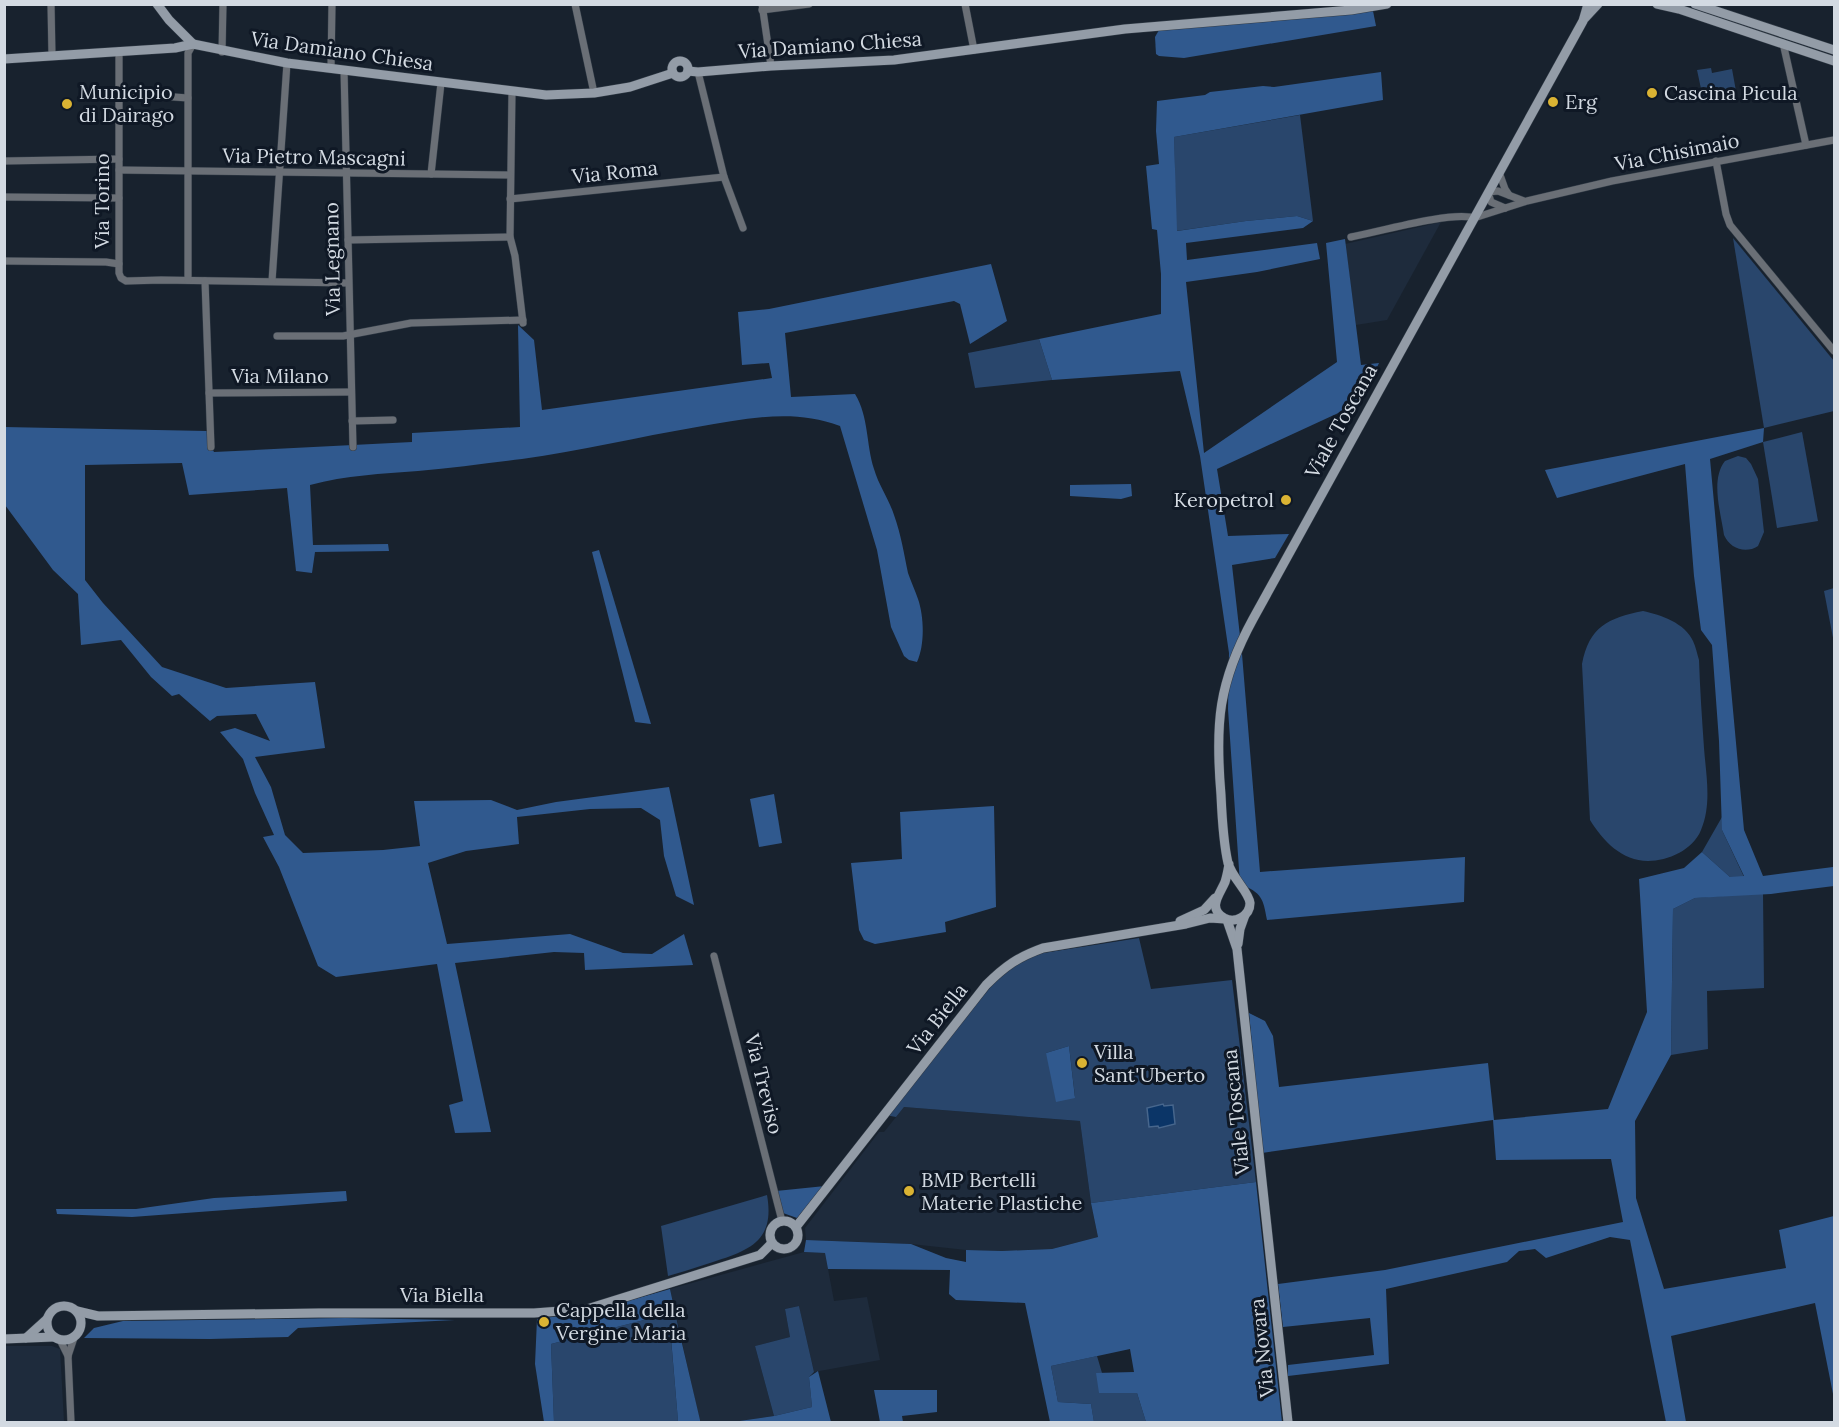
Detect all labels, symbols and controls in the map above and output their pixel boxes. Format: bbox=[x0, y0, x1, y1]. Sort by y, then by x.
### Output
street label: Via Damiano Chiesa bbox=[248, 25, 435, 76]
street label: Via Damiano Chiesa bbox=[736, 26, 923, 63]
place label: Municipio di Dairago bbox=[79, 79, 174, 127]
place label: Cascina Picula bbox=[1664, 80, 1798, 105]
marker: Cascina Picula bbox=[1645, 86, 1659, 100]
place label: Erg bbox=[1565, 89, 1598, 114]
marker: Erg bbox=[1546, 95, 1560, 109]
marker: Municipio di Dairago bbox=[60, 97, 74, 111]
street label: Via Chisimaio bbox=[1612, 127, 1741, 176]
street label: Via Pietro Mascagni bbox=[221, 142, 406, 171]
street label: Via Torino bbox=[89, 153, 114, 250]
street label: Via Roma bbox=[570, 155, 659, 189]
street label: Via Legnano bbox=[318, 202, 345, 317]
street label: Viale Toscana bbox=[1299, 359, 1382, 483]
street label: Via Milano bbox=[230, 363, 329, 388]
place label: Keropetrol bbox=[1174, 487, 1274, 512]
marker: Keropetrol bbox=[1279, 493, 1293, 507]
street label: Via Biella bbox=[900, 978, 972, 1060]
street label: Via Treviso bbox=[740, 1030, 789, 1137]
place label: Villa Sant'Uberto bbox=[1093, 1039, 1205, 1087]
street label: Viale Toscana bbox=[1216, 1048, 1255, 1177]
marker: Villa Sant'Uberto bbox=[1075, 1056, 1089, 1070]
place label: BMP Bertelli Materie Plastiche bbox=[921, 1167, 1082, 1215]
marker: BMP Bertelli Materie Plastiche bbox=[902, 1184, 916, 1198]
street label: Via Biella bbox=[399, 1282, 484, 1307]
place label: Cappella della Vergine Maria bbox=[555, 1297, 686, 1345]
street label: Via Novara bbox=[1244, 1297, 1279, 1400]
marker: Cappella della Vergine Maria bbox=[537, 1315, 551, 1329]

